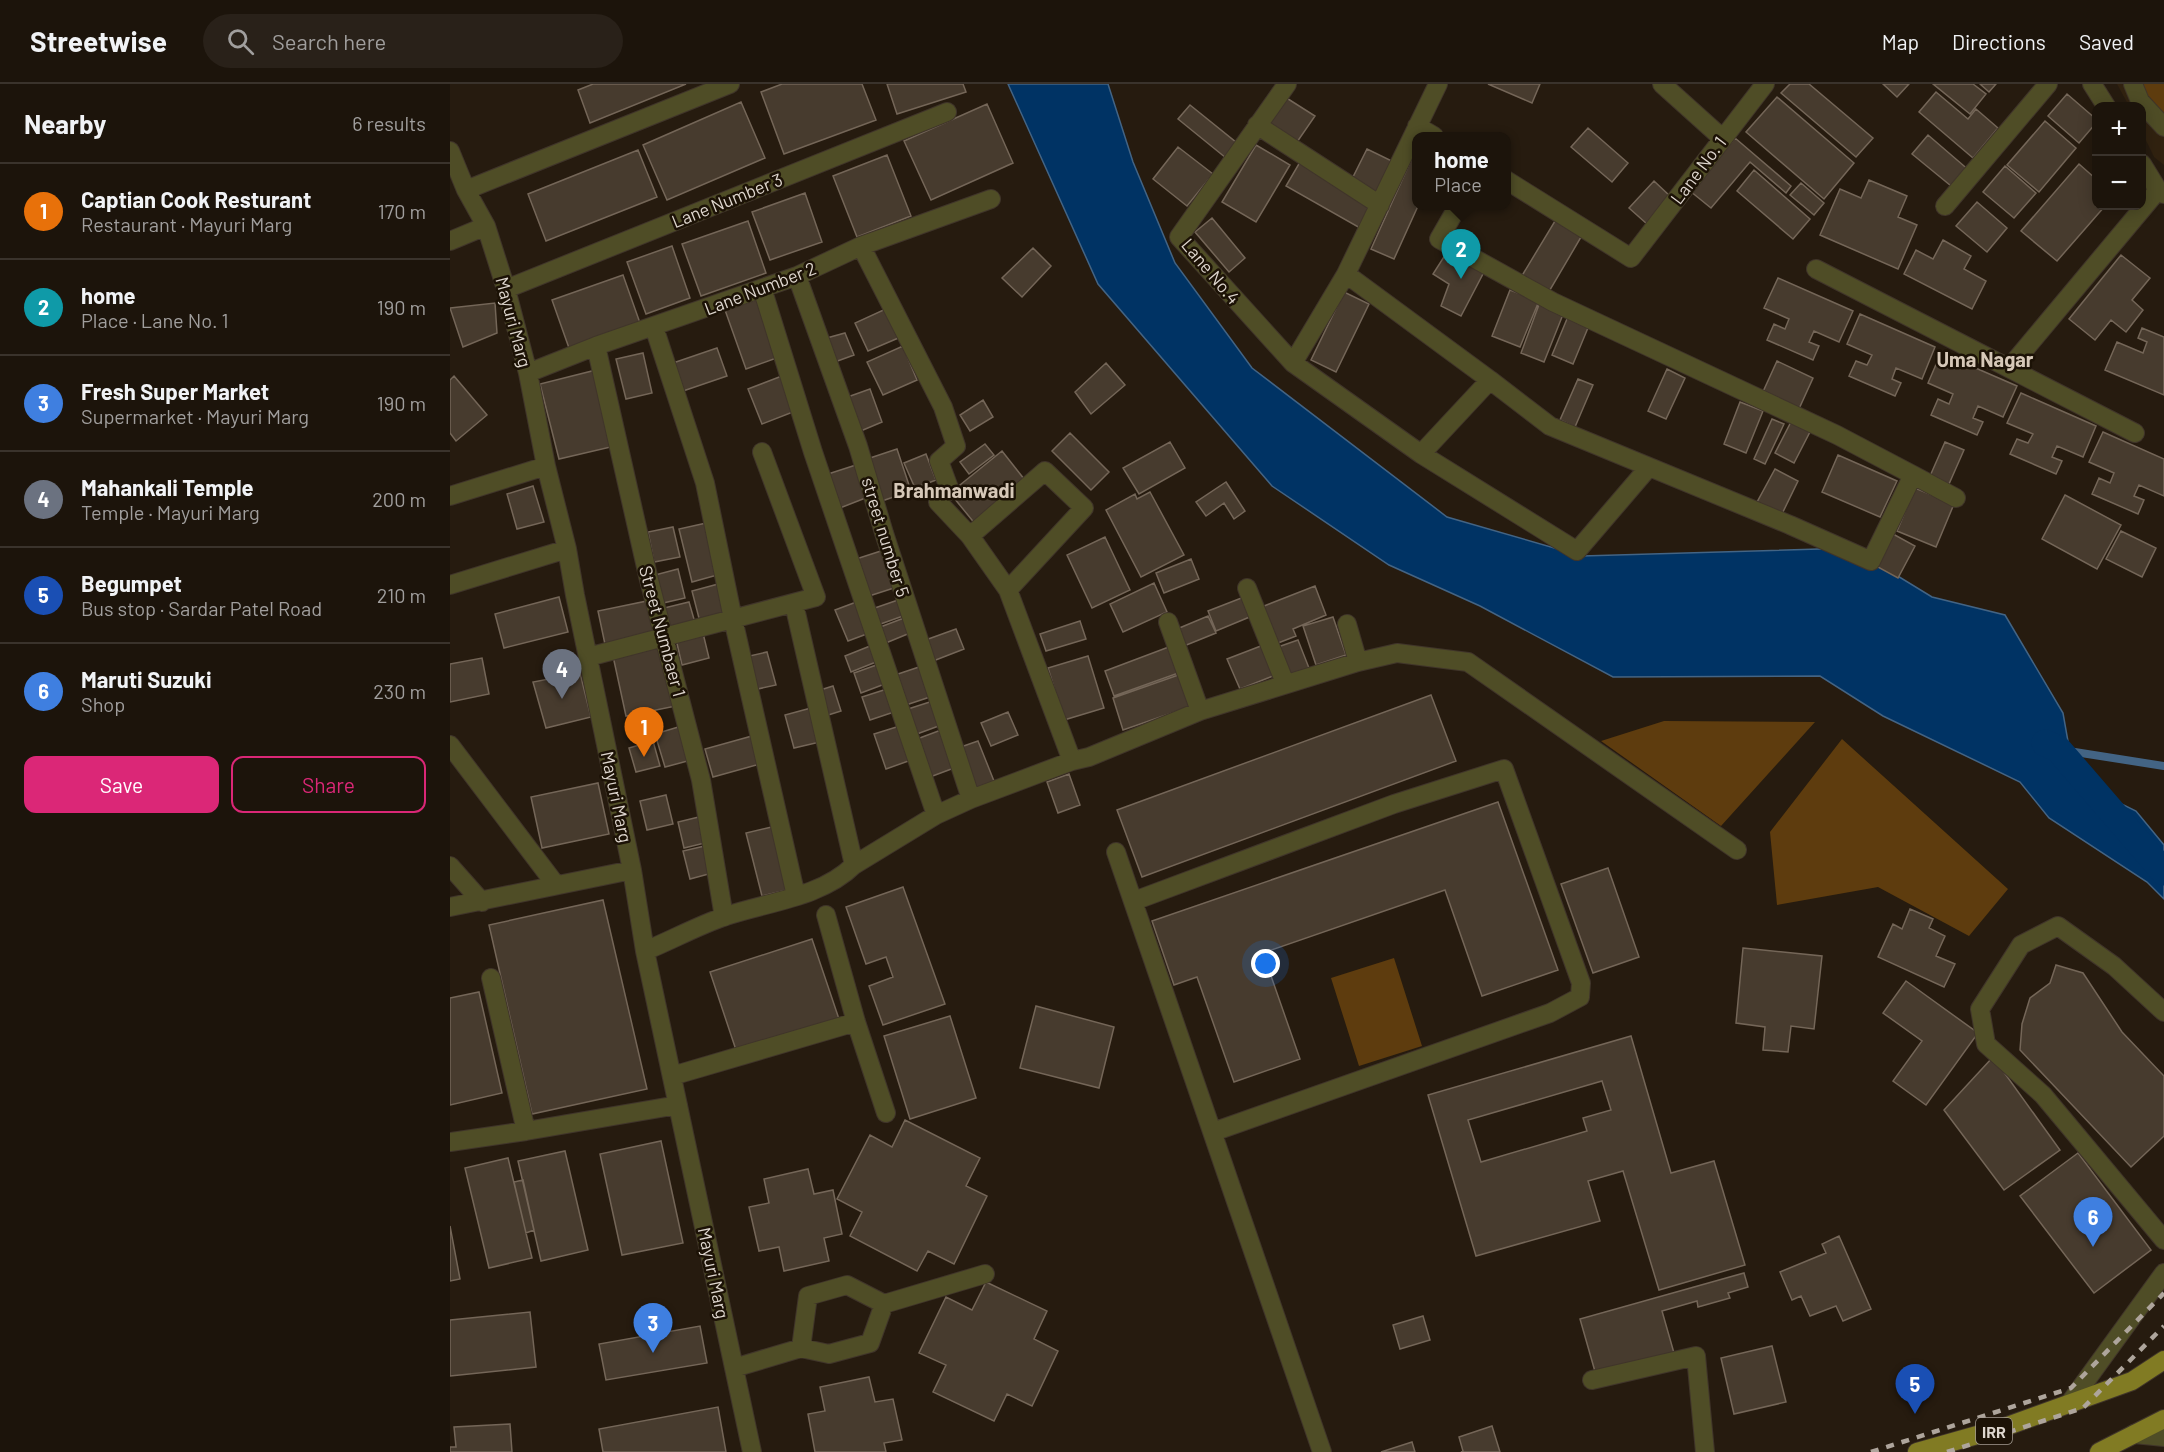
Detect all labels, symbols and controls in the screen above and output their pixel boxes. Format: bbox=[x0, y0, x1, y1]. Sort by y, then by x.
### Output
search box bbox=[203, 14, 623, 68]
text: Streetwise bbox=[30, 24, 167, 58]
icon: search bbox=[224, 25, 257, 58]
text: Search here bbox=[272, 28, 386, 54]
text: Map bbox=[1882, 29, 1919, 54]
text: Directions bbox=[1952, 29, 2046, 54]
text: Saved bbox=[2079, 29, 2134, 54]
map controls bbox=[2092, 102, 2146, 210]
button: + bbox=[2092, 102, 2146, 156]
text: Nearby bbox=[24, 108, 106, 139]
text: 6 results bbox=[352, 111, 426, 135]
popup bbox=[1412, 132, 1511, 210]
street label: Lane No. 1 bbox=[1665, 132, 1731, 208]
text: home bbox=[1434, 146, 1489, 172]
button: − bbox=[2092, 156, 2146, 210]
street label: Lane Number 3 bbox=[668, 168, 786, 232]
text: Place bbox=[1434, 172, 1482, 196]
text: Captian Cook Resturant bbox=[81, 186, 311, 212]
text: 1 bbox=[40, 199, 47, 223]
text: 170 m bbox=[378, 199, 426, 223]
text: Restaurant · Mayuri Marg bbox=[81, 212, 292, 236]
pin: 2 bbox=[1442, 230, 1480, 279]
street label: Lane No.4 bbox=[1177, 234, 1245, 308]
street label: Lane Number 2 bbox=[701, 257, 819, 319]
street label: Mayuri Marg bbox=[491, 274, 537, 370]
text: home bbox=[81, 282, 136, 308]
text: 2 bbox=[38, 295, 49, 319]
text: 190 m bbox=[377, 295, 426, 319]
text: Place · Lane No. 1 bbox=[81, 308, 229, 332]
district label: Uma Nagar bbox=[1936, 347, 2034, 371]
text: Fresh Super Market bbox=[81, 378, 269, 404]
text: 3 bbox=[38, 391, 49, 415]
text: 190 m bbox=[377, 391, 426, 415]
text: Supermarket · Mayuri Marg bbox=[81, 404, 309, 428]
text: Mahankali Temple bbox=[81, 474, 254, 500]
street label: street number 5 bbox=[857, 475, 915, 599]
district label: Brahmanwadi bbox=[893, 478, 1015, 502]
text: 4 bbox=[37, 487, 50, 511]
text: 200 m bbox=[372, 487, 426, 511]
text: Temple · Mayuri Marg bbox=[81, 500, 260, 524]
street label: Street Numbaer 1 bbox=[635, 563, 691, 699]
text: Begumpet bbox=[81, 570, 182, 596]
text: 5 bbox=[38, 583, 49, 607]
text: 210 m bbox=[377, 583, 426, 607]
text: Bus stop · Sardar Patel Road bbox=[81, 596, 322, 620]
pin: 4 bbox=[542, 650, 582, 699]
text: Maruti Suzuki bbox=[81, 666, 212, 692]
text: 6 bbox=[38, 679, 49, 703]
text: 230 m bbox=[373, 679, 426, 703]
text: Shop bbox=[81, 692, 125, 716]
pin: 1 bbox=[624, 708, 664, 757]
street label: Mayuri Marg bbox=[597, 749, 637, 845]
button: Save bbox=[24, 756, 219, 813]
button: Share bbox=[231, 756, 426, 813]
your location bbox=[1251, 949, 1280, 978]
pin: 6 bbox=[2074, 1198, 2112, 1247]
street label: Mayuri Marg bbox=[694, 1225, 734, 1321]
pin: 3 bbox=[634, 1304, 672, 1353]
pin: 5 bbox=[1896, 1364, 1934, 1414]
road number: IRR bbox=[1976, 1418, 2012, 1444]

